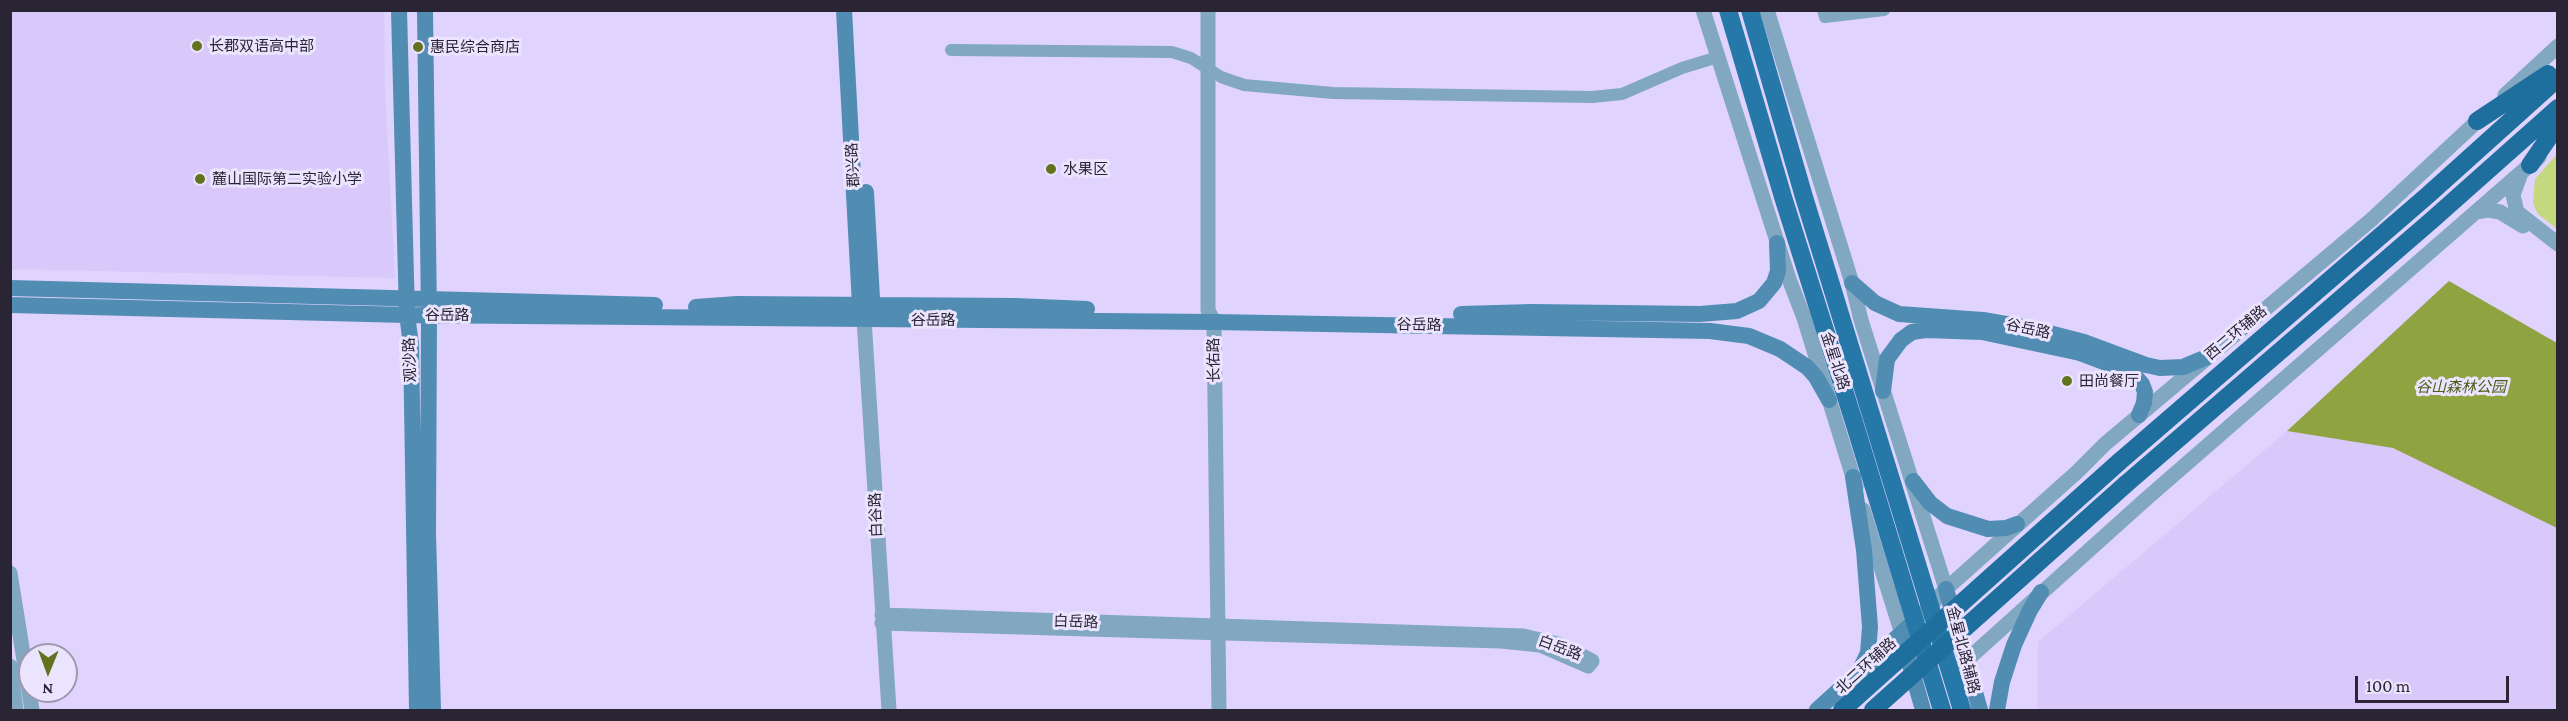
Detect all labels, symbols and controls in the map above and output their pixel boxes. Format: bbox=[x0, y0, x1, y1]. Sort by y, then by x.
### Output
place label: 长郡双语高中部 bbox=[209, 37, 314, 55]
place label: 惠民综合商店 bbox=[430, 38, 520, 56]
marker: 长郡双语高中部 bbox=[190, 39, 204, 53]
marker: 惠民综合商店 bbox=[411, 40, 425, 54]
street label: 郡兴路 bbox=[843, 142, 863, 188]
place label: 水果区 bbox=[1063, 160, 1108, 178]
marker: 水果区 bbox=[1044, 162, 1058, 176]
place label: 麓山国际第二实验小学 bbox=[212, 170, 362, 188]
marker: 麓山国际第二实验小学 bbox=[193, 172, 207, 186]
street label: 西二环辅路 bbox=[2201, 302, 2271, 364]
street label: 谷岳路 bbox=[425, 306, 469, 324]
street label: 谷岳路 bbox=[911, 311, 955, 329]
street label: 谷岳路 bbox=[1396, 316, 1442, 334]
street label: 谷岳路 bbox=[2004, 316, 2052, 342]
street label: 金星北路 bbox=[1817, 330, 1853, 392]
street label: 观沙路 bbox=[400, 337, 420, 383]
street label: 长佑路 bbox=[1205, 337, 1223, 383]
place label: 田尚餐厅 bbox=[2079, 372, 2139, 390]
marker: 田尚餐厅 bbox=[2060, 374, 2074, 388]
park label: 谷山森林公园 bbox=[2416, 378, 2506, 396]
street label: 白谷路 bbox=[866, 492, 886, 538]
street label: 金星北路辅路 bbox=[1943, 604, 1983, 696]
street label: 白岳路 bbox=[1053, 612, 1099, 632]
street label: 白岳路 bbox=[1536, 632, 1584, 664]
street label: 北二环辅路 bbox=[1832, 634, 1900, 698]
north arrow bbox=[18, 643, 78, 703]
scale bar bbox=[2358, 664, 2512, 702]
text: 100 m bbox=[2366, 676, 2410, 696]
text: N bbox=[42, 681, 53, 698]

